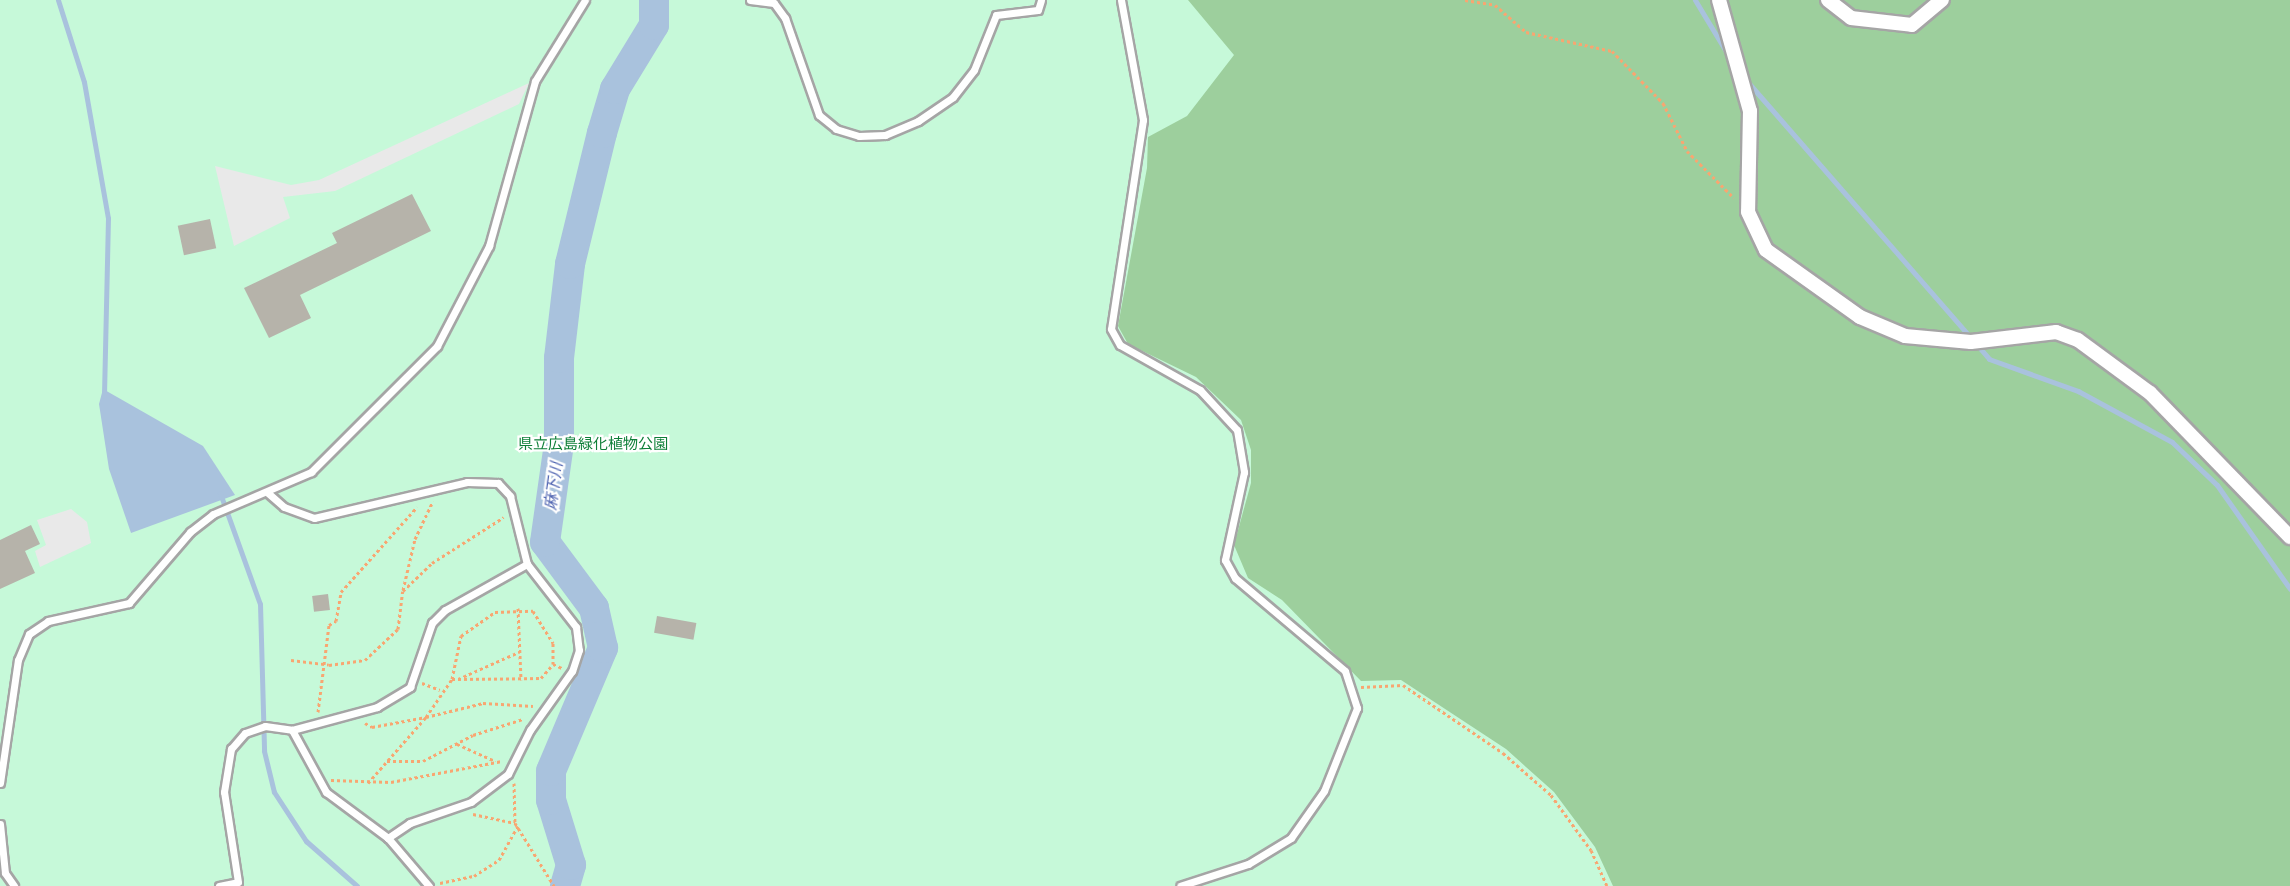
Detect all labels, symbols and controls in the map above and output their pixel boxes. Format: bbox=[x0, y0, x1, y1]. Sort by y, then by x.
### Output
park label: 県立広島緑化植物公園 bbox=[518, 435, 668, 453]
water label: 麻下川 bbox=[540, 461, 566, 511]

